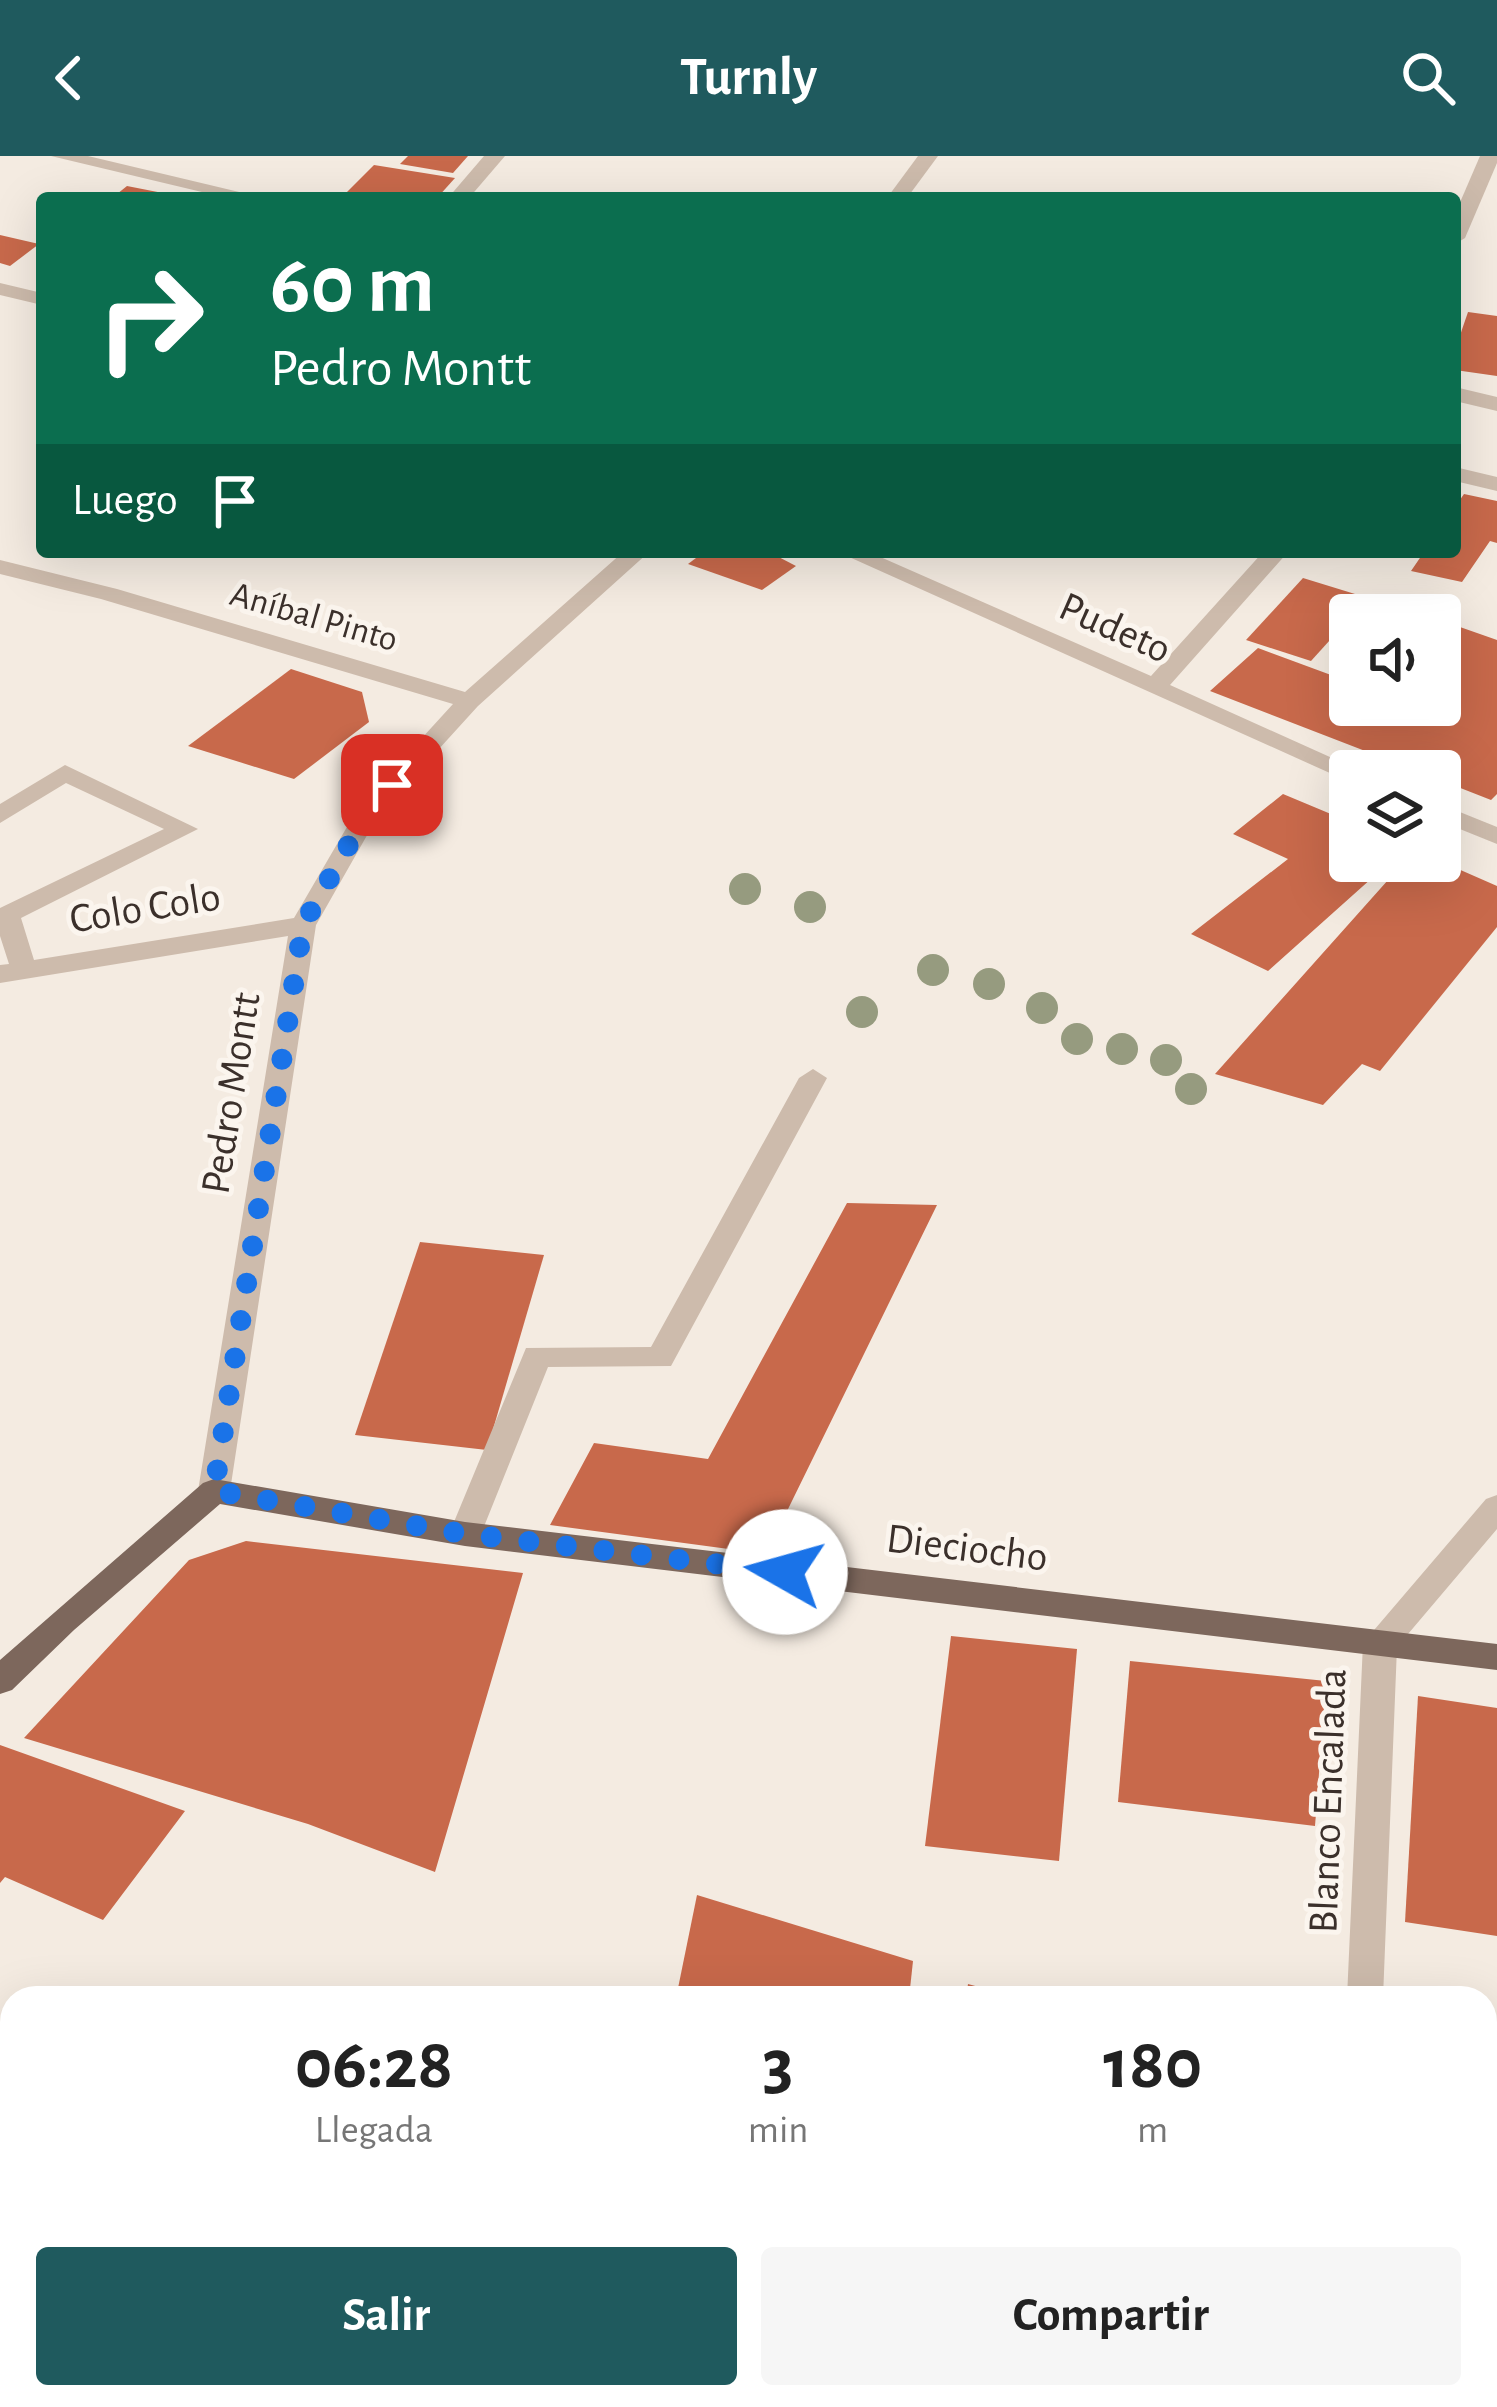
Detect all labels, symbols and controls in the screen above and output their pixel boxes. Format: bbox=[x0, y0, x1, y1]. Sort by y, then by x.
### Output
icon: back bbox=[36, 45, 102, 111]
icon: search bbox=[1395, 45, 1461, 111]
text: Turnly bbox=[680, 51, 817, 105]
icon: right bbox=[72, 240, 228, 396]
text: 60 m bbox=[270, 244, 435, 328]
text: Pedro Montt bbox=[270, 342, 531, 396]
icon: arrive bbox=[202, 468, 268, 534]
text: Luego bbox=[72, 478, 178, 523]
street label: Aníbal Pinto bbox=[226, 576, 402, 658]
street label: Pudeto bbox=[1053, 585, 1177, 671]
map controls bbox=[1329, 594, 1461, 882]
button: sound bbox=[1329, 594, 1461, 726]
pin bbox=[341, 734, 443, 836]
button: layers bbox=[1329, 750, 1461, 882]
icon: arrive bbox=[359, 752, 425, 818]
street label: Colo Colo bbox=[67, 875, 223, 941]
street label: Pedro Montt bbox=[194, 989, 268, 1197]
position arrow bbox=[722, 1509, 848, 1635]
street label: Dieciocho bbox=[884, 1517, 1050, 1579]
street label: Blanco Encalada bbox=[1302, 1668, 1354, 1934]
text: 06:28 bbox=[295, 2029, 453, 2101]
text: 3 bbox=[763, 2029, 794, 2101]
text: 180 bbox=[1103, 2029, 1202, 2101]
text: Llegada bbox=[315, 2111, 433, 2150]
text: min bbox=[748, 2111, 808, 2150]
text: m bbox=[1137, 2111, 1168, 2150]
button: Salir bbox=[36, 2247, 737, 2385]
button: Compartir bbox=[761, 2247, 1461, 2385]

